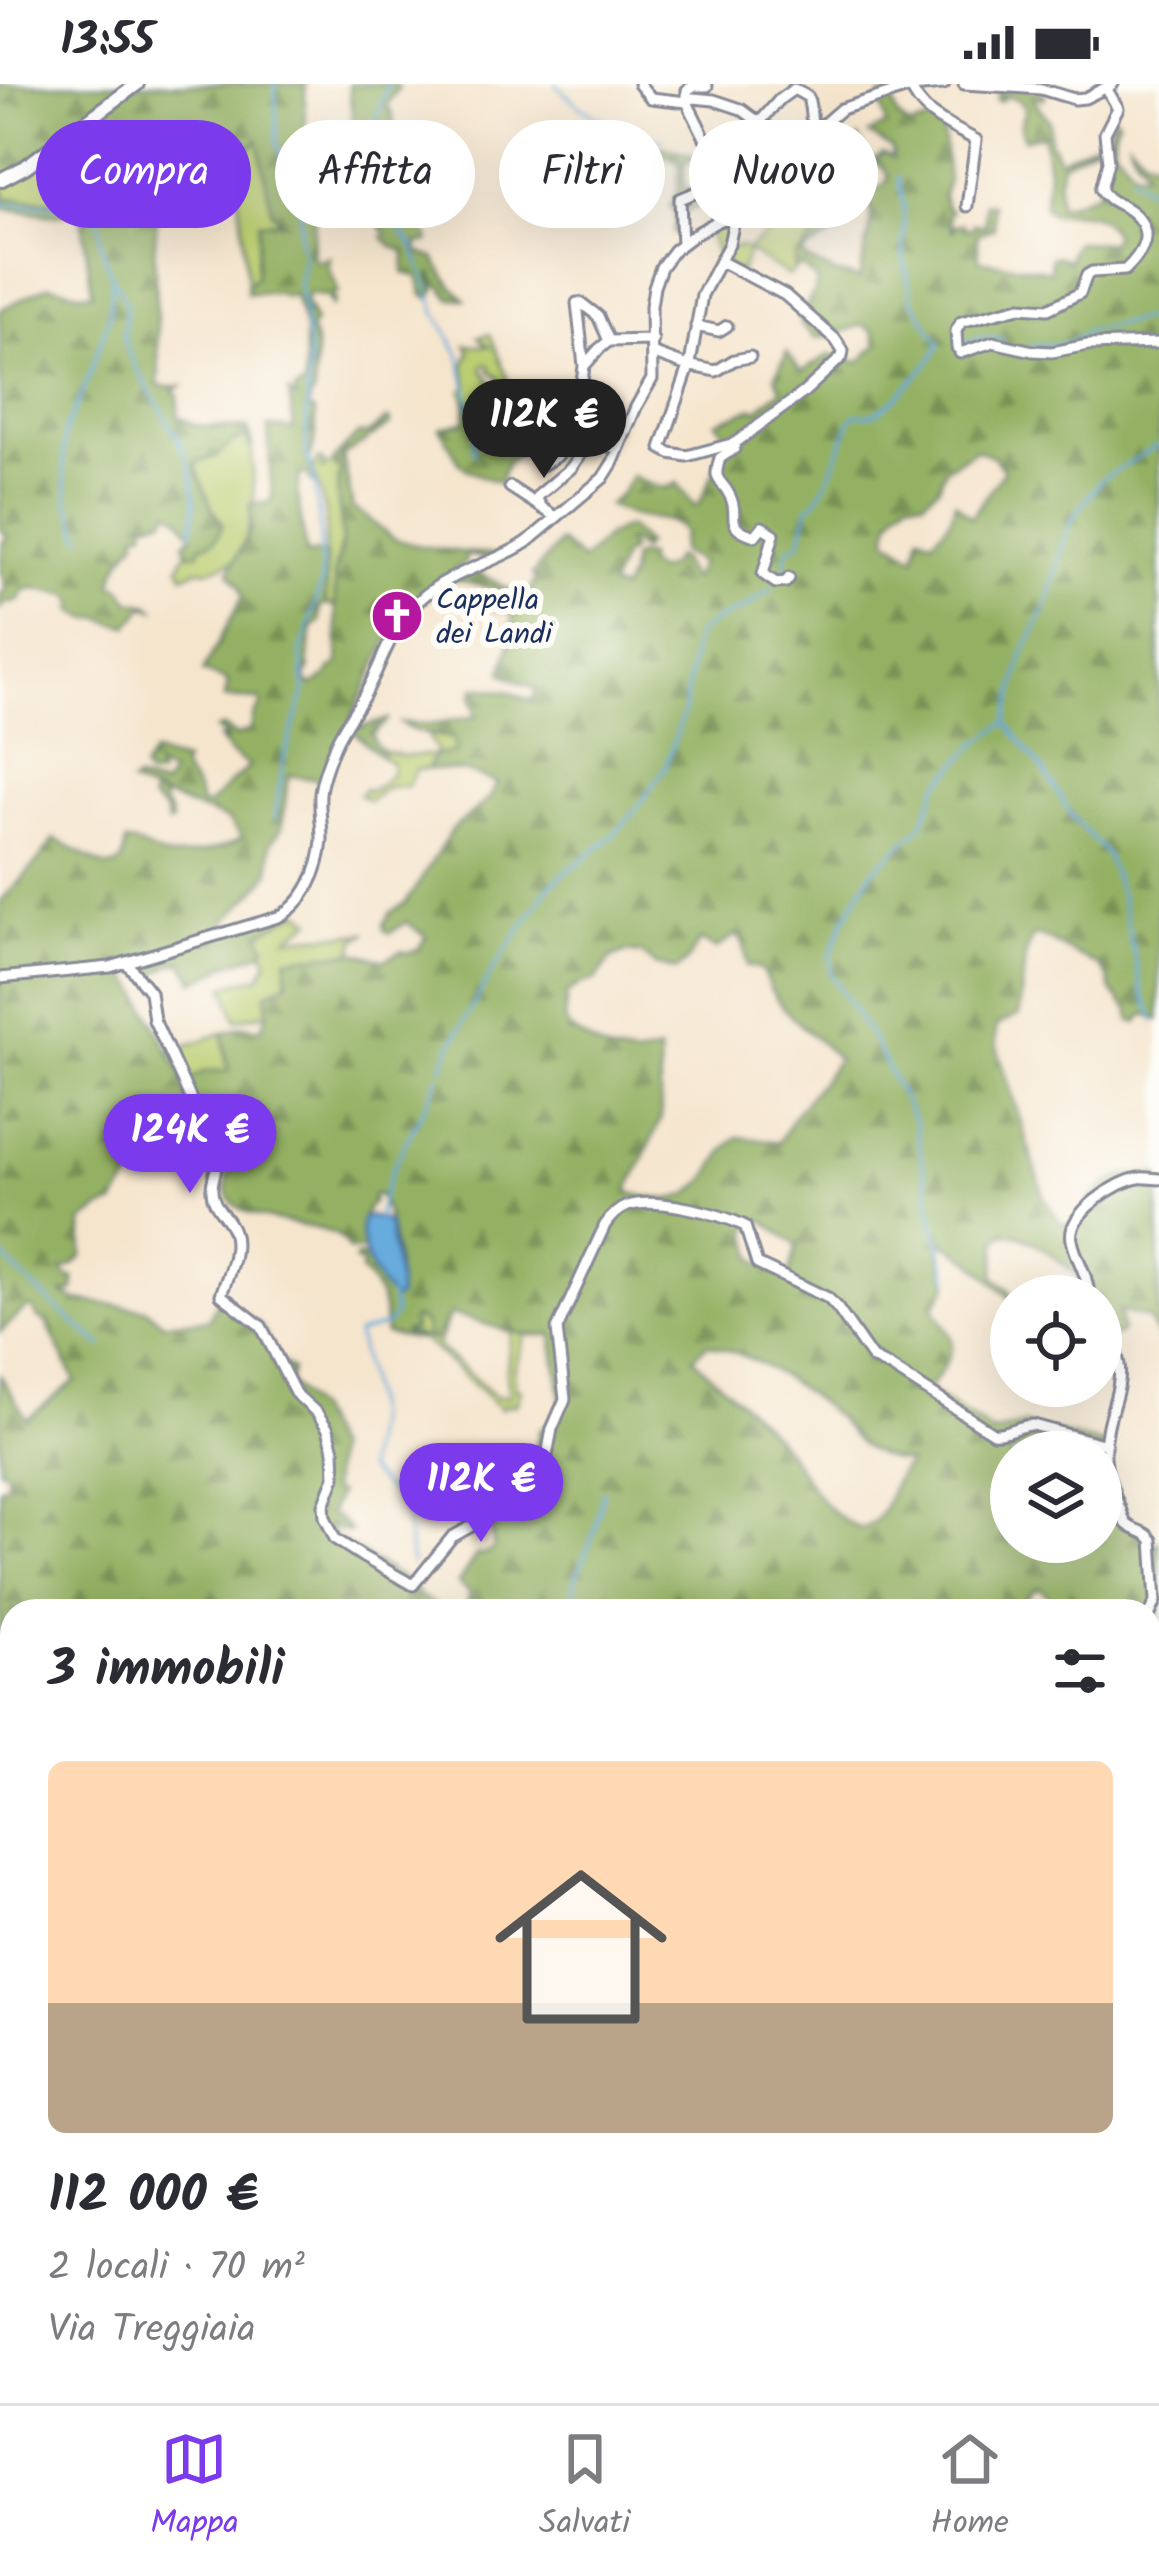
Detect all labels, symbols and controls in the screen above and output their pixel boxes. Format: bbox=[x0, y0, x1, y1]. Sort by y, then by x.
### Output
text: 13:55 bbox=[60, 6, 155, 78]
chip: Compra bbox=[36, 120, 251, 228]
chip: Affitta bbox=[275, 120, 475, 228]
chip: Filtri bbox=[499, 120, 665, 228]
chip: Nuovo bbox=[689, 120, 878, 228]
pin: 112K € bbox=[446, 379, 642, 481]
text: 112K € bbox=[489, 387, 599, 449]
place label: Cappella dei Landi bbox=[436, 577, 554, 659]
church icon: Cappella dei Landi bbox=[369, 588, 425, 644]
pin: 124K € bbox=[92, 1094, 288, 1196]
text: 124K € bbox=[131, 1102, 250, 1164]
map controls bbox=[990, 1275, 1122, 1563]
button: locate bbox=[990, 1275, 1122, 1407]
button: layers bbox=[990, 1431, 1122, 1563]
pin: 112K € bbox=[383, 1443, 579, 1545]
text: 112K € bbox=[426, 1451, 536, 1513]
text: 3 immobili bbox=[48, 1631, 285, 1712]
icon: filters bbox=[1047, 1638, 1113, 1704]
icon: home bbox=[473, 1839, 689, 2055]
text: 112 000 € bbox=[48, 2157, 259, 2238]
text: 2 locali · 70 m² bbox=[48, 2238, 305, 2300]
text: Via Treggiaia bbox=[48, 2300, 255, 2362]
tab: Mappa bbox=[150, 2426, 239, 2551]
tab: Salvati bbox=[539, 2426, 630, 2551]
tab: Home bbox=[931, 2426, 1009, 2551]

